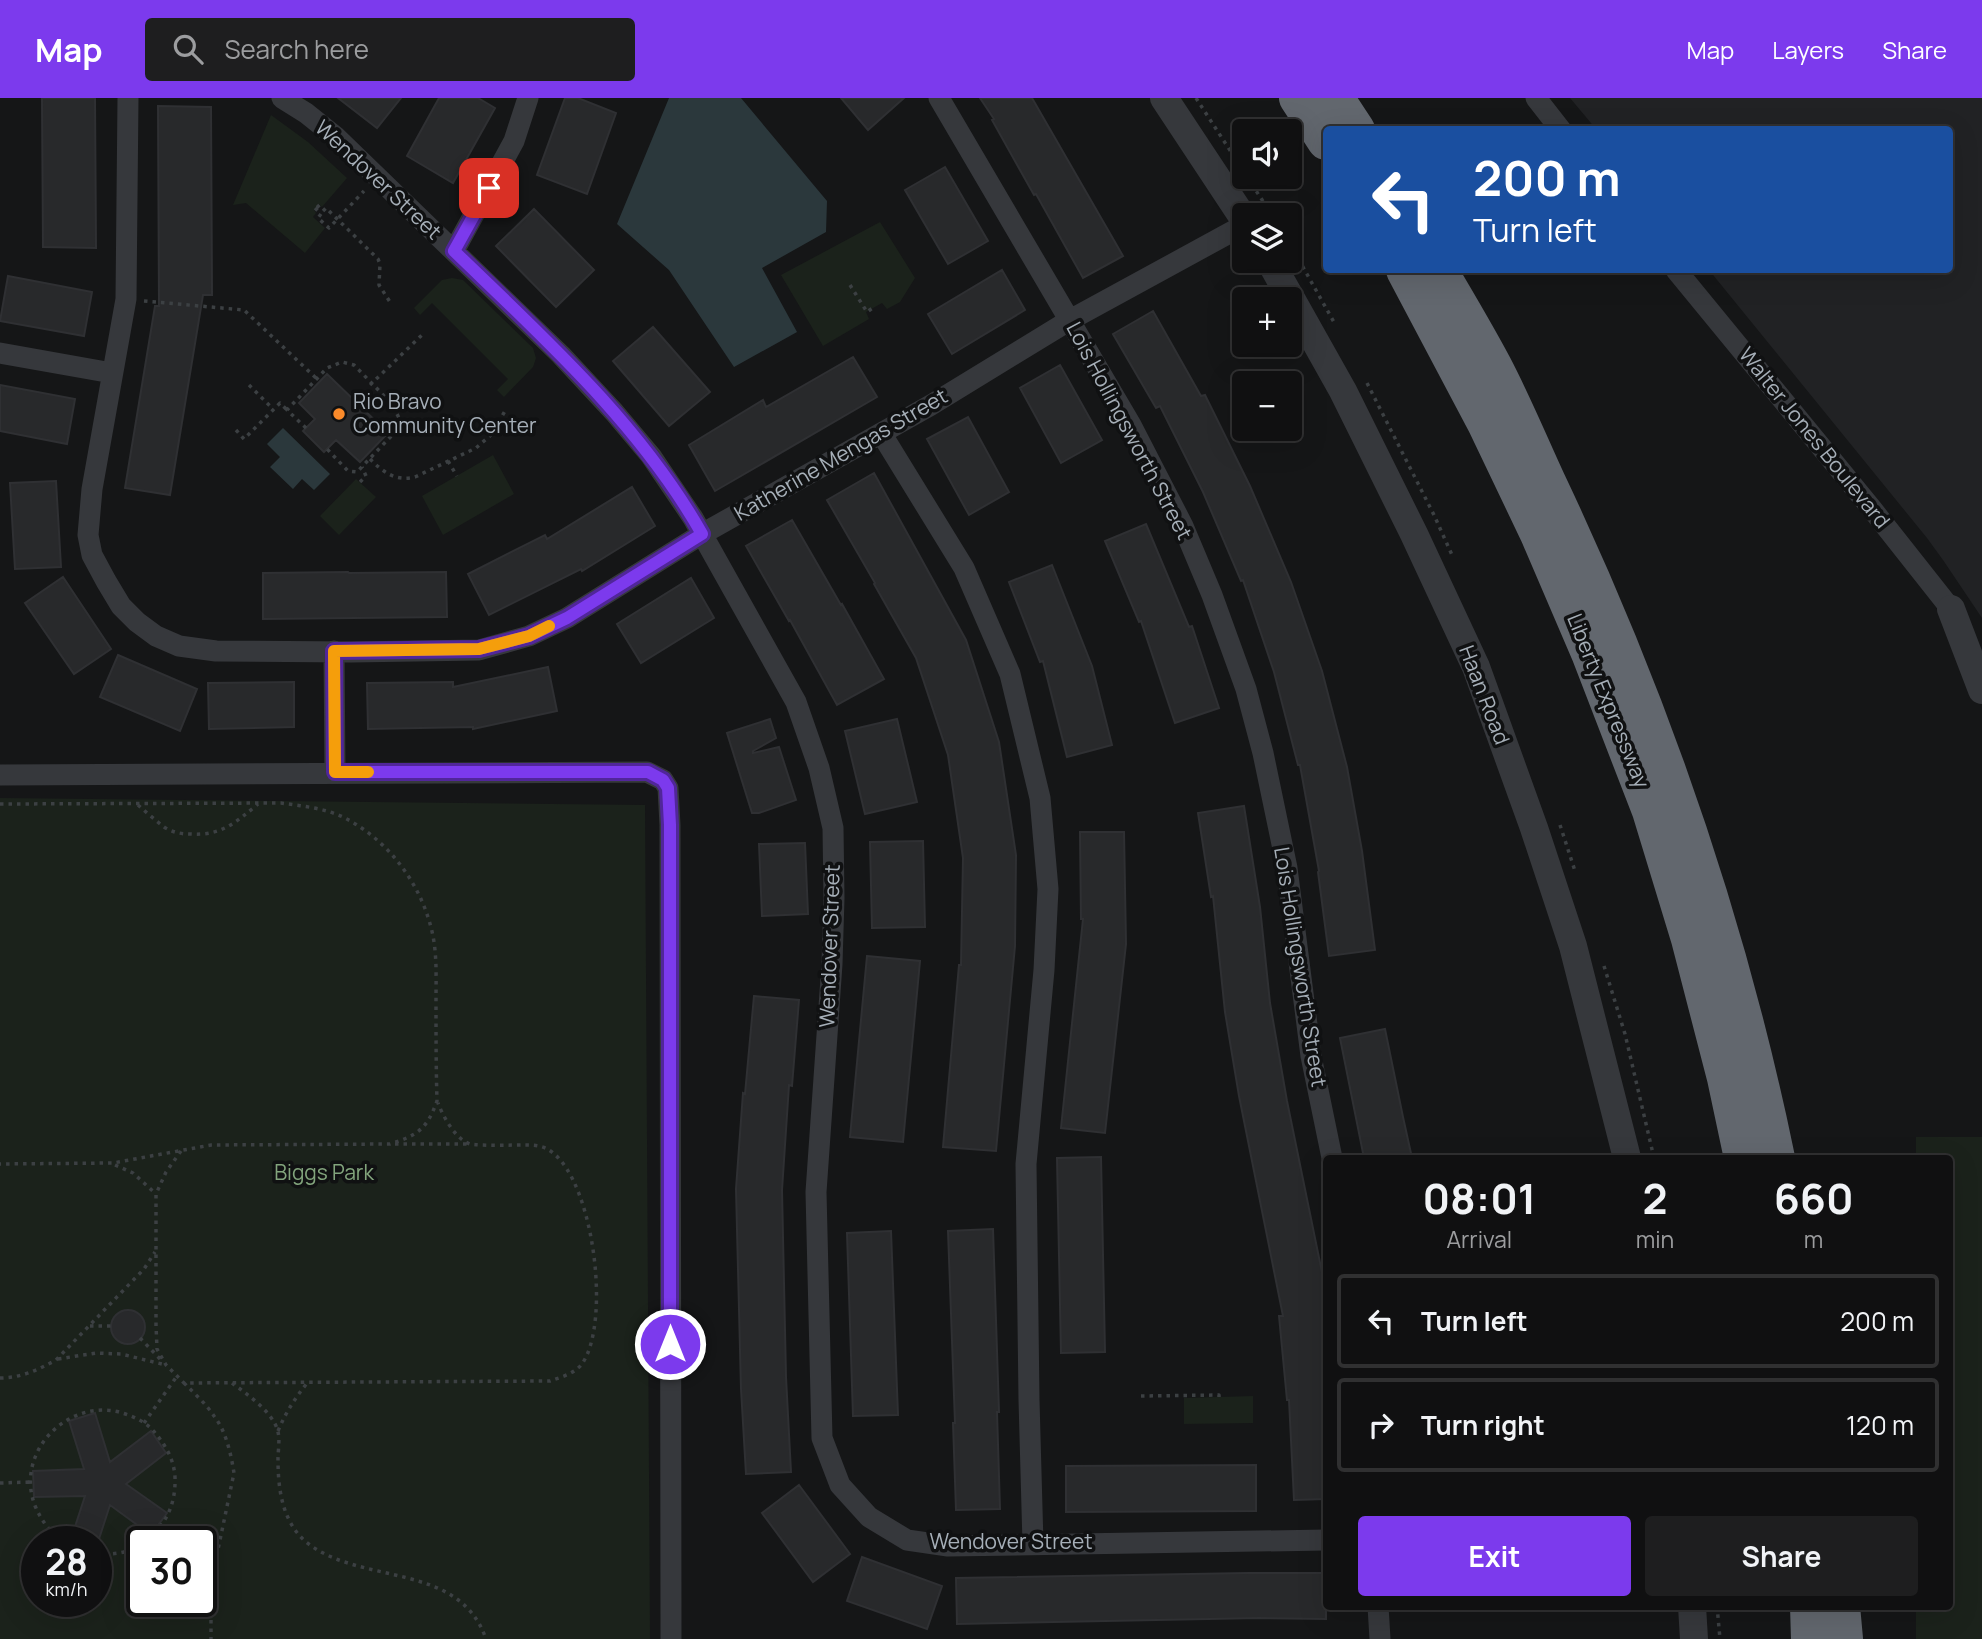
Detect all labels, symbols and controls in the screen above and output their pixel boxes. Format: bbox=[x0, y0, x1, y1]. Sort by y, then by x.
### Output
search box bbox=[145, 18, 635, 81]
text: Map bbox=[35, 27, 103, 72]
icon: search bbox=[169, 30, 207, 68]
text: Search here bbox=[225, 31, 369, 67]
text: Map bbox=[1687, 33, 1734, 66]
text: Layers bbox=[1772, 33, 1844, 66]
text: Share bbox=[1882, 33, 1947, 66]
street label: Wendover Street bbox=[309, 113, 448, 245]
map controls bbox=[1232, 119, 1302, 441]
button: sound bbox=[1232, 119, 1302, 189]
text: 200 m bbox=[1473, 144, 1621, 211]
icon: left bbox=[1358, 154, 1449, 245]
pin bbox=[459, 158, 519, 218]
icon: arrive bbox=[470, 169, 508, 207]
button: layers bbox=[1232, 203, 1302, 273]
text: Turn left bbox=[1473, 208, 1597, 252]
button: + bbox=[1232, 287, 1302, 357]
street label: Lois Hollingsworth Street bbox=[1061, 317, 1199, 544]
street label: Walter Jones Boulevard bbox=[1733, 341, 1897, 534]
button: − bbox=[1232, 371, 1302, 441]
street label: Katherine Mengas Street bbox=[729, 382, 952, 527]
place label: Rio Bravo Community Center bbox=[353, 387, 537, 439]
marker: Rio Bravo Community Center bbox=[331, 406, 347, 422]
street label: Liberty Expressway bbox=[1561, 609, 1657, 792]
street label: Haan Road bbox=[1453, 641, 1517, 748]
street label: Lois Hollingsworth Street bbox=[1268, 845, 1334, 1089]
street label: Wendover Street bbox=[812, 864, 846, 1028]
park label: Biggs Park bbox=[274, 1158, 374, 1186]
text: 08:01 bbox=[1422, 1169, 1536, 1227]
text: 2 bbox=[1642, 1169, 1667, 1227]
text: 660 bbox=[1774, 1169, 1854, 1227]
text: Arrival bbox=[1447, 1223, 1512, 1255]
text: min bbox=[1636, 1223, 1674, 1255]
text: m bbox=[1804, 1223, 1823, 1255]
icon: left bbox=[1362, 1302, 1400, 1340]
text: Turn left bbox=[1421, 1303, 1528, 1339]
text: 200 m bbox=[1840, 1303, 1914, 1339]
position arrow bbox=[633, 1307, 707, 1381]
icon: right bbox=[1362, 1406, 1400, 1444]
text: Turn right bbox=[1421, 1407, 1545, 1443]
text: 120 m bbox=[1846, 1407, 1914, 1443]
button: Exit bbox=[1358, 1516, 1631, 1596]
button: Share bbox=[1645, 1516, 1918, 1596]
speed limit sign: 30 bbox=[126, 1526, 217, 1617]
street label: Wendover Street bbox=[929, 1527, 1093, 1555]
text: 28 bbox=[45, 1538, 88, 1586]
text: km/h bbox=[46, 1577, 87, 1601]

